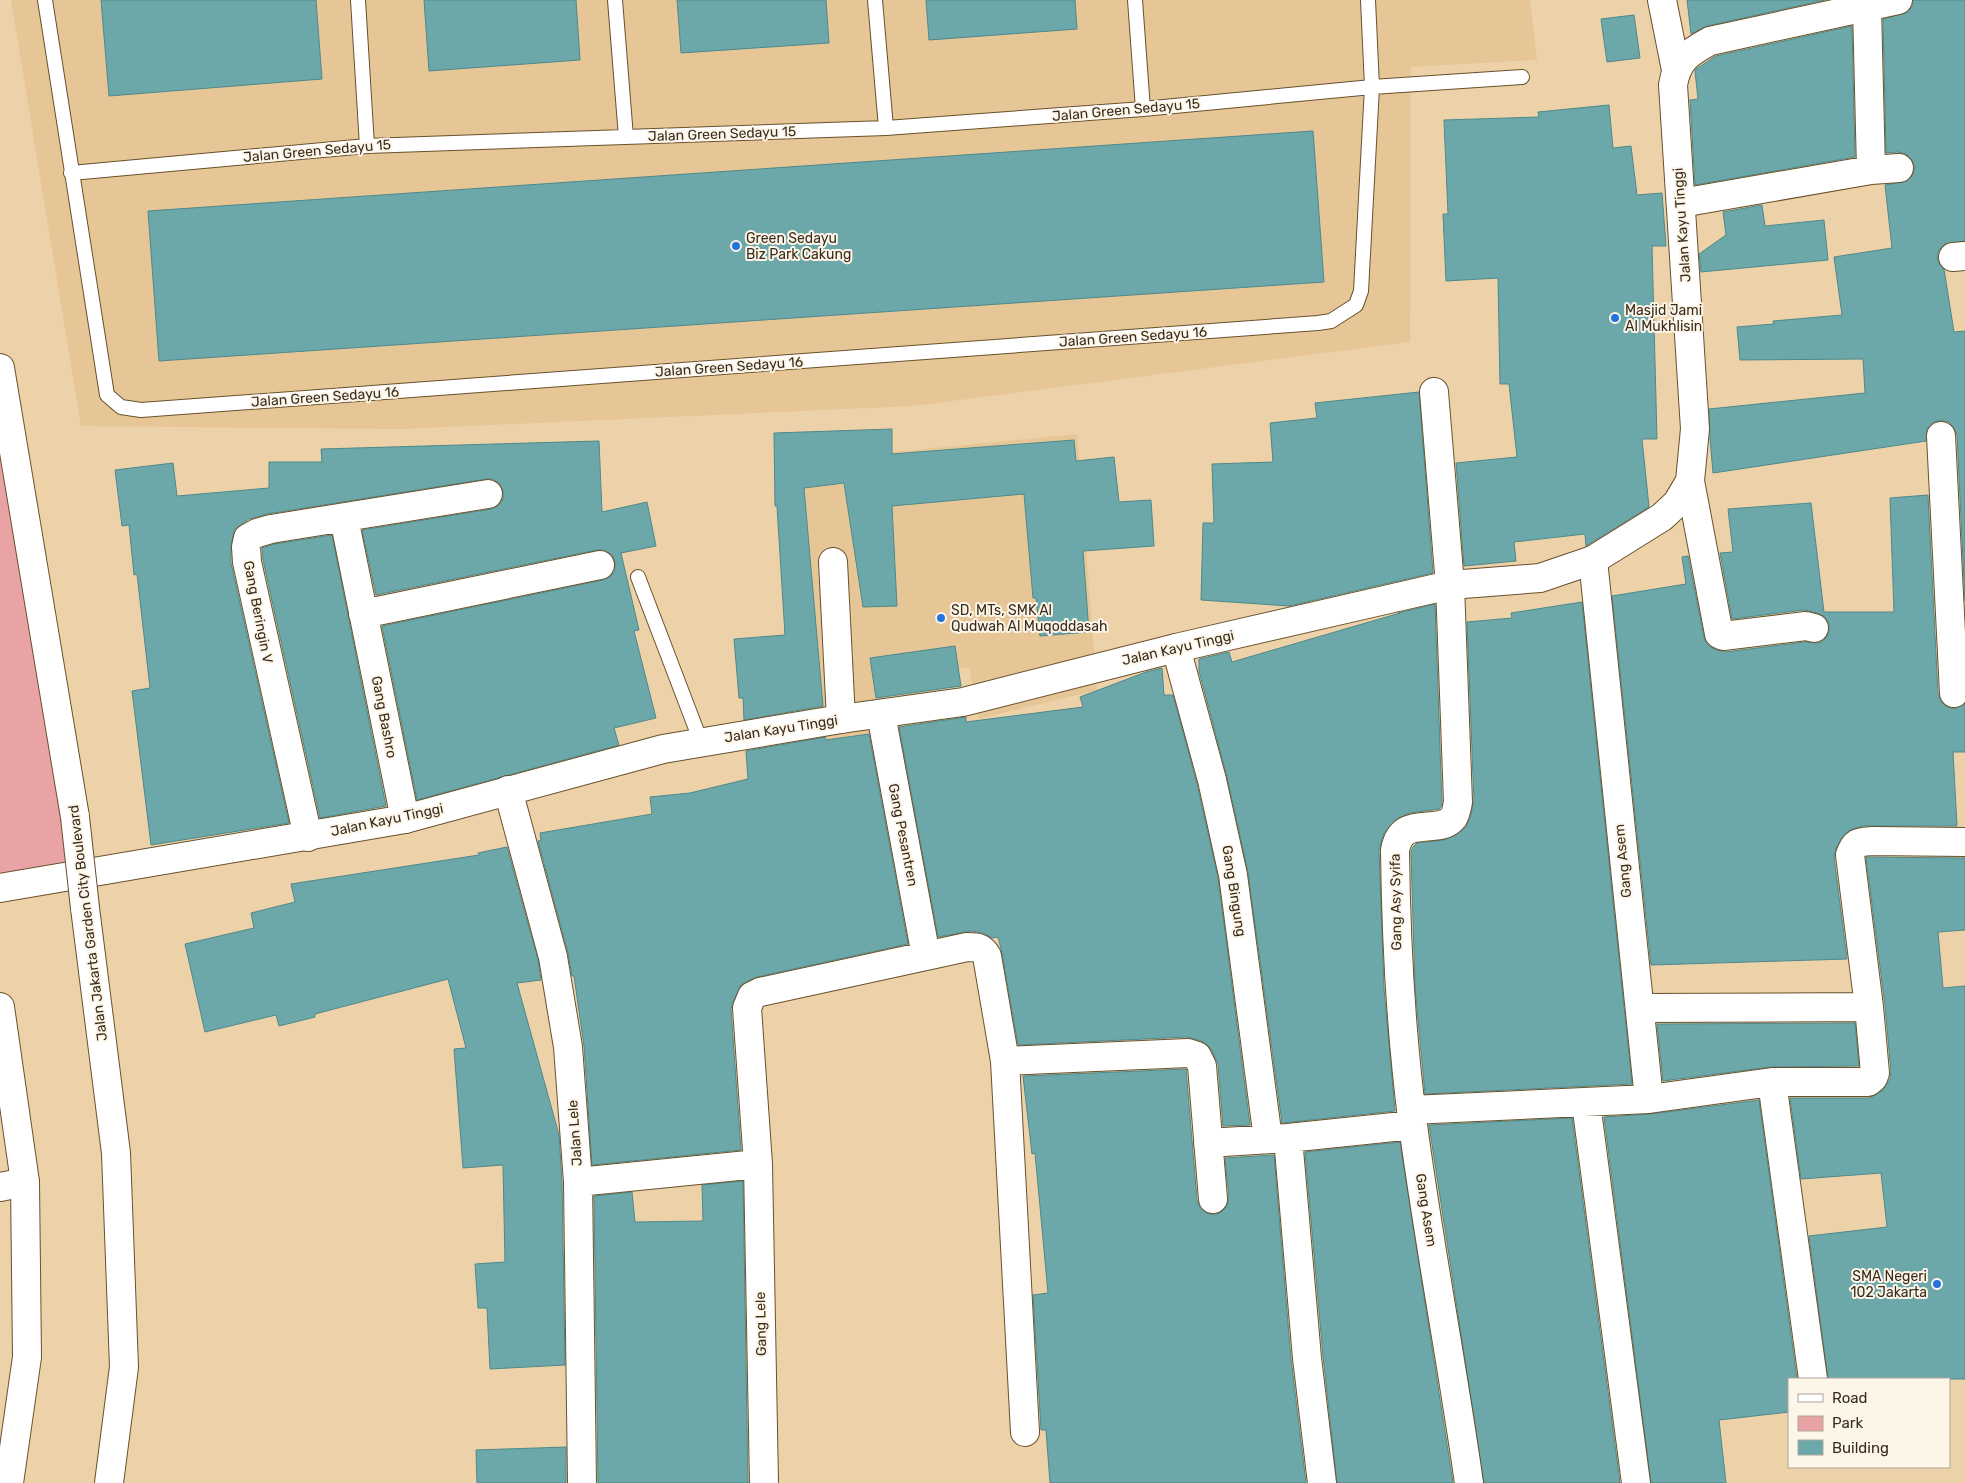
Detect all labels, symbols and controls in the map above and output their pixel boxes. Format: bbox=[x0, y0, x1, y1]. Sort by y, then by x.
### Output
street label: Jalan Green Sedayu 15 bbox=[1051, 95, 1201, 125]
street label: Jalan Green Sedayu 15 bbox=[648, 123, 796, 145]
street label: Jalan Green Sedayu 15 bbox=[242, 136, 392, 166]
street label: Jalan Kayu Tinggi bbox=[1670, 167, 1694, 283]
place label: Green Sedayu Biz Park Cakung bbox=[746, 230, 851, 263]
marker: Green Sedayu Biz Park Cakung bbox=[730, 240, 742, 252]
place label: Masjid Jami Al Mukhlisin bbox=[1625, 302, 1702, 335]
marker: Masjid Jami Al Mukhlisin bbox=[1609, 312, 1621, 324]
street label: Jalan Green Sedayu 16 bbox=[1058, 323, 1208, 351]
street label: Jalan Green Sedayu 16 bbox=[654, 353, 804, 381]
street label: Jalan Green Sedayu 16 bbox=[250, 383, 400, 411]
street label: Gang Beringin V bbox=[240, 559, 276, 665]
place label: SD, MTs, SMK Al Qudwah Al Muqoddasah bbox=[951, 602, 1107, 635]
marker: SD, MTs, SMK Al Qudwah Al Muqoddasah bbox=[935, 612, 947, 624]
street label: Jalan Kayu Tinggi bbox=[1120, 627, 1236, 669]
street label: Gang Bashro bbox=[368, 674, 400, 760]
street label: Jalan Kayu Tinggi bbox=[723, 712, 839, 746]
street label: Gang Pesantren bbox=[885, 782, 921, 888]
street label: Jalan Kayu Tinggi bbox=[329, 800, 445, 840]
street label: Jalan Jakarta Garden City Boulevard bbox=[65, 804, 111, 1042]
street label: Gang Asem bbox=[1611, 823, 1635, 899]
street label: Gang Bingung bbox=[1218, 844, 1250, 938]
street label: Gang Asy Syifa bbox=[1387, 853, 1405, 951]
street label: Jalan Lele bbox=[564, 1099, 586, 1167]
street label: Gang Asem bbox=[1412, 1172, 1440, 1248]
place label: SMA Negeri 102 Jakarta bbox=[1851, 1268, 1927, 1301]
marker: SMA Negeri 102 Jakarta bbox=[1931, 1278, 1943, 1290]
street label: Gang Lele bbox=[752, 1292, 770, 1356]
legend bbox=[1788, 1378, 1950, 1468]
text: Road bbox=[1832, 1389, 1868, 1407]
text: Park bbox=[1832, 1414, 1863, 1432]
text: Building bbox=[1832, 1439, 1889, 1457]

